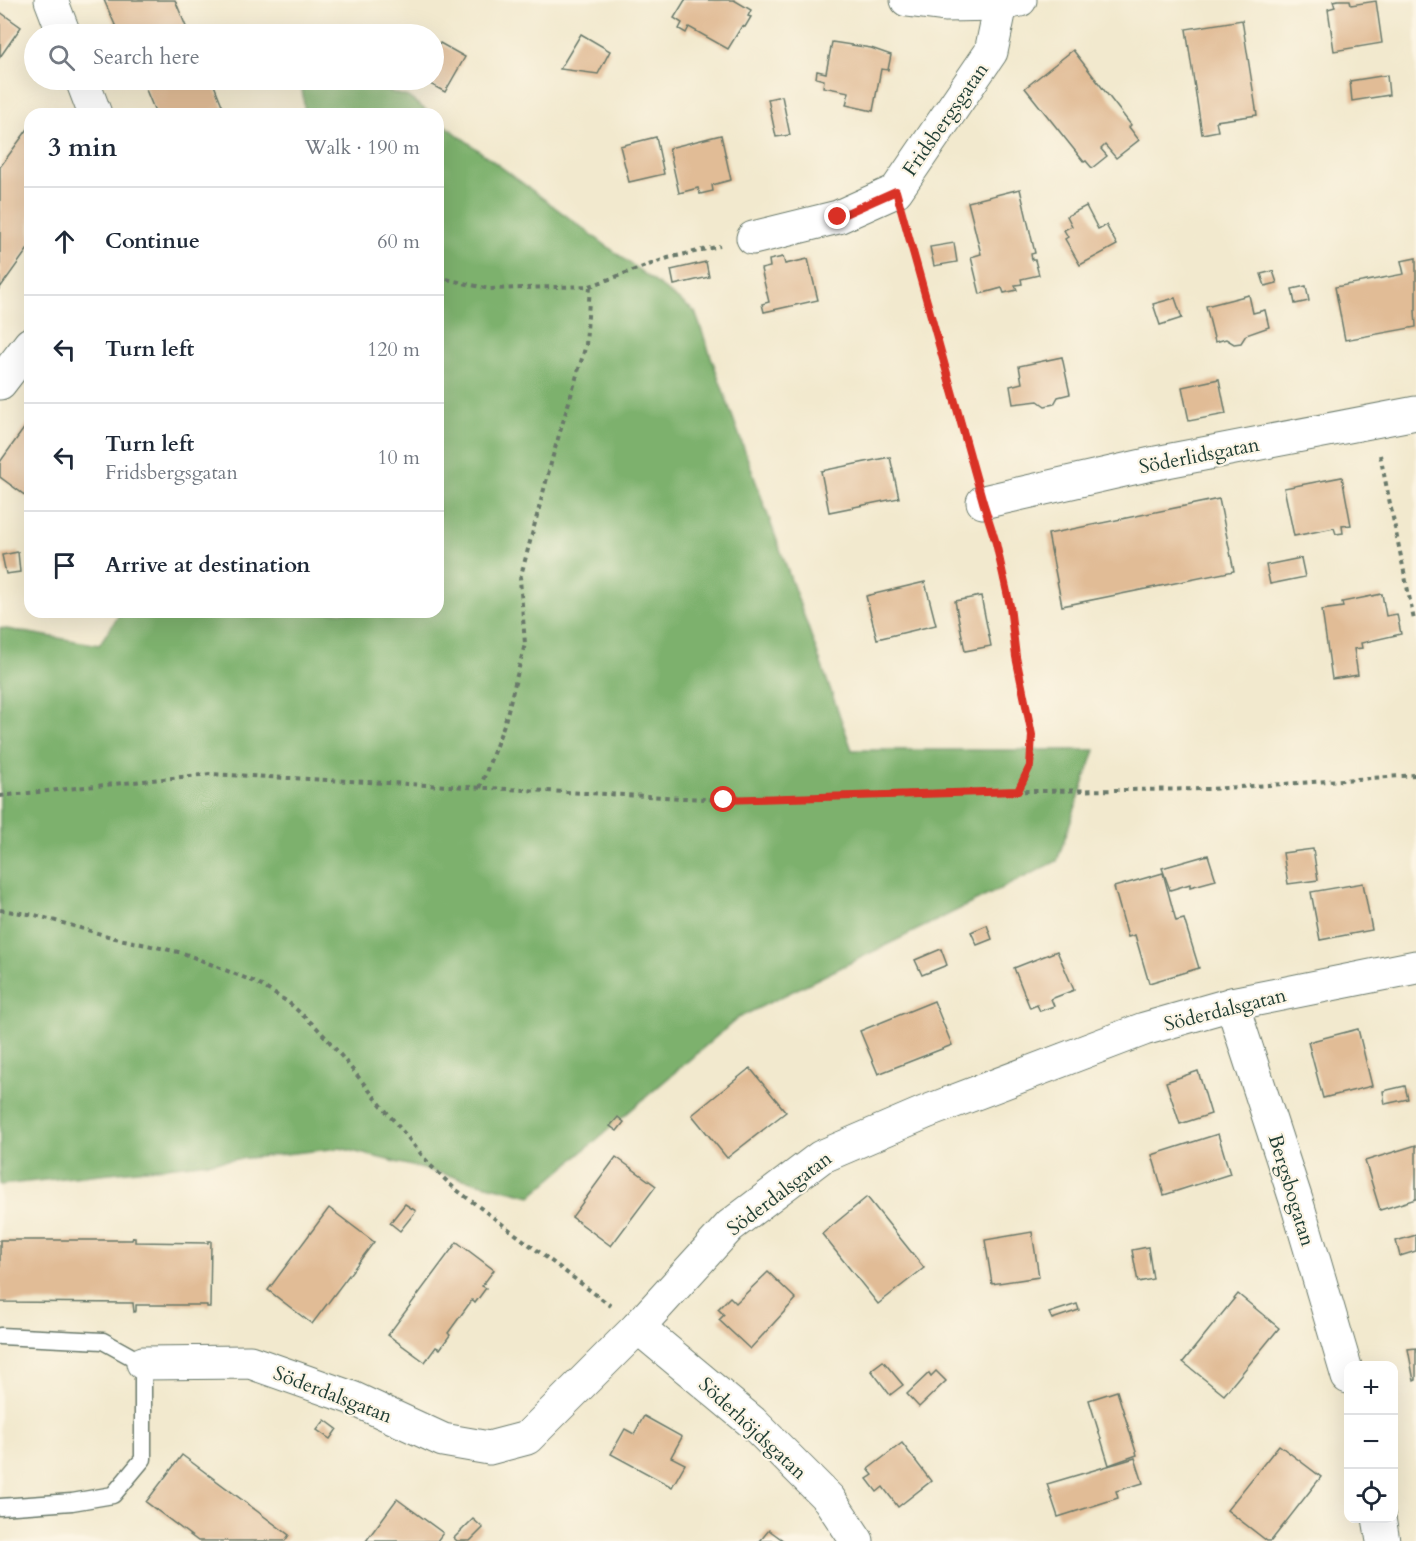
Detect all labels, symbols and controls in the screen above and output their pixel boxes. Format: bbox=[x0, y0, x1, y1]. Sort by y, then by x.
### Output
search box bbox=[24, 24, 444, 90]
icon: search bbox=[45, 41, 78, 74]
text: Search here bbox=[93, 42, 200, 72]
street label: Fridsbergsgatan bbox=[896, 57, 995, 181]
text: 3 min bbox=[48, 130, 117, 165]
text: Walk · 190 m bbox=[305, 134, 420, 161]
route end bbox=[824, 203, 850, 229]
icon: ahead bbox=[48, 225, 81, 258]
text: Continue bbox=[105, 226, 200, 256]
text: 60 m bbox=[377, 228, 420, 255]
icon: left bbox=[48, 333, 81, 366]
text: Turn left bbox=[105, 334, 194, 364]
text: 120 m bbox=[367, 336, 420, 363]
text: Turn left bbox=[105, 429, 194, 459]
street label: Söderlidsgatan bbox=[1137, 430, 1262, 480]
icon: left bbox=[48, 441, 81, 474]
text: 10 m bbox=[377, 444, 420, 471]
text: Fridsbergsgatan bbox=[105, 459, 238, 486]
icon: arrive bbox=[48, 549, 81, 582]
text: Arrive at destination bbox=[105, 550, 310, 580]
route start bbox=[710, 786, 736, 812]
street label: Söderdalsgatan bbox=[1161, 981, 1290, 1038]
street label: Bergsbogatan bbox=[1262, 1131, 1322, 1250]
street label: Söderdalsgatan bbox=[721, 1145, 838, 1242]
street label: Söderdalsgatan bbox=[270, 1359, 397, 1430]
map controls bbox=[1344, 1361, 1398, 1523]
button: + bbox=[1344, 1361, 1398, 1415]
street label: Söderhöjdsgatan bbox=[693, 1371, 813, 1486]
button: − bbox=[1344, 1415, 1398, 1469]
button: locate bbox=[1344, 1469, 1398, 1523]

